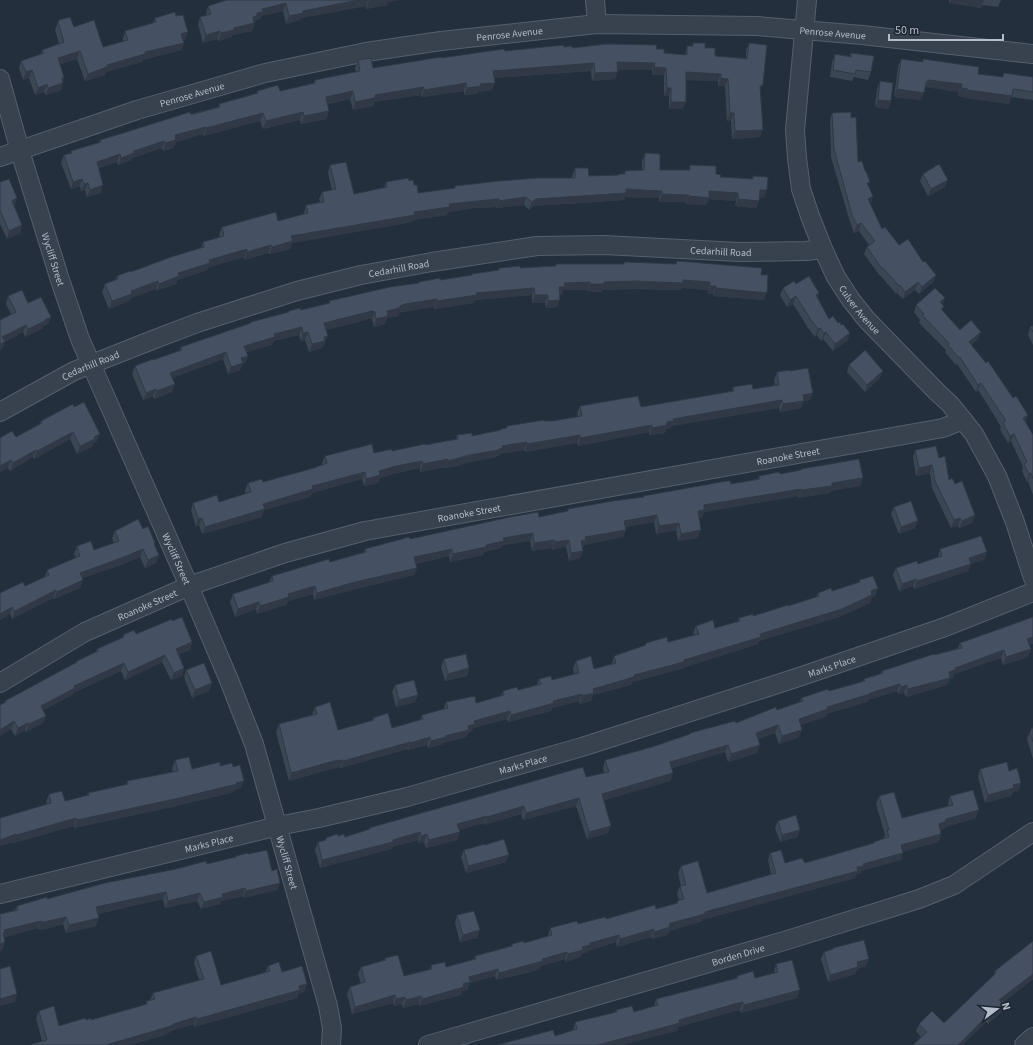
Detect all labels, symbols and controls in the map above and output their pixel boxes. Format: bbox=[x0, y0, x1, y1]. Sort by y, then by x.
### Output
scale bar bbox=[889, 16, 1003, 42]
text: 50 m bbox=[895, 22, 919, 39]
street label: Penrose Avenue bbox=[476, 24, 544, 45]
street label: Penrose Avenue bbox=[799, 24, 867, 43]
street label: Penrose Avenue bbox=[158, 79, 226, 111]
street label: Wycliff Street bbox=[38, 231, 68, 289]
street label: Cedarhill Road bbox=[690, 243, 752, 260]
street label: Cedarhill Road bbox=[368, 257, 430, 281]
street label: Culver Avenue bbox=[835, 283, 883, 338]
street label: Cedarhill Road bbox=[59, 348, 122, 384]
street label: Roanoke Street bbox=[756, 444, 821, 469]
street label: Roanoke Street bbox=[437, 501, 502, 526]
street label: Wycliff Street bbox=[158, 531, 194, 587]
street label: Roanoke Street bbox=[116, 586, 180, 625]
street label: Marks Place bbox=[806, 652, 858, 681]
street label: Marks Place bbox=[497, 751, 549, 778]
street label: Marks Place bbox=[183, 831, 235, 857]
street label: Wycliff Street bbox=[272, 834, 301, 892]
street label: Borden Drive bbox=[710, 941, 766, 970]
north arrow bbox=[977, 989, 1017, 1029]
text: N bbox=[998, 1001, 1014, 1012]

